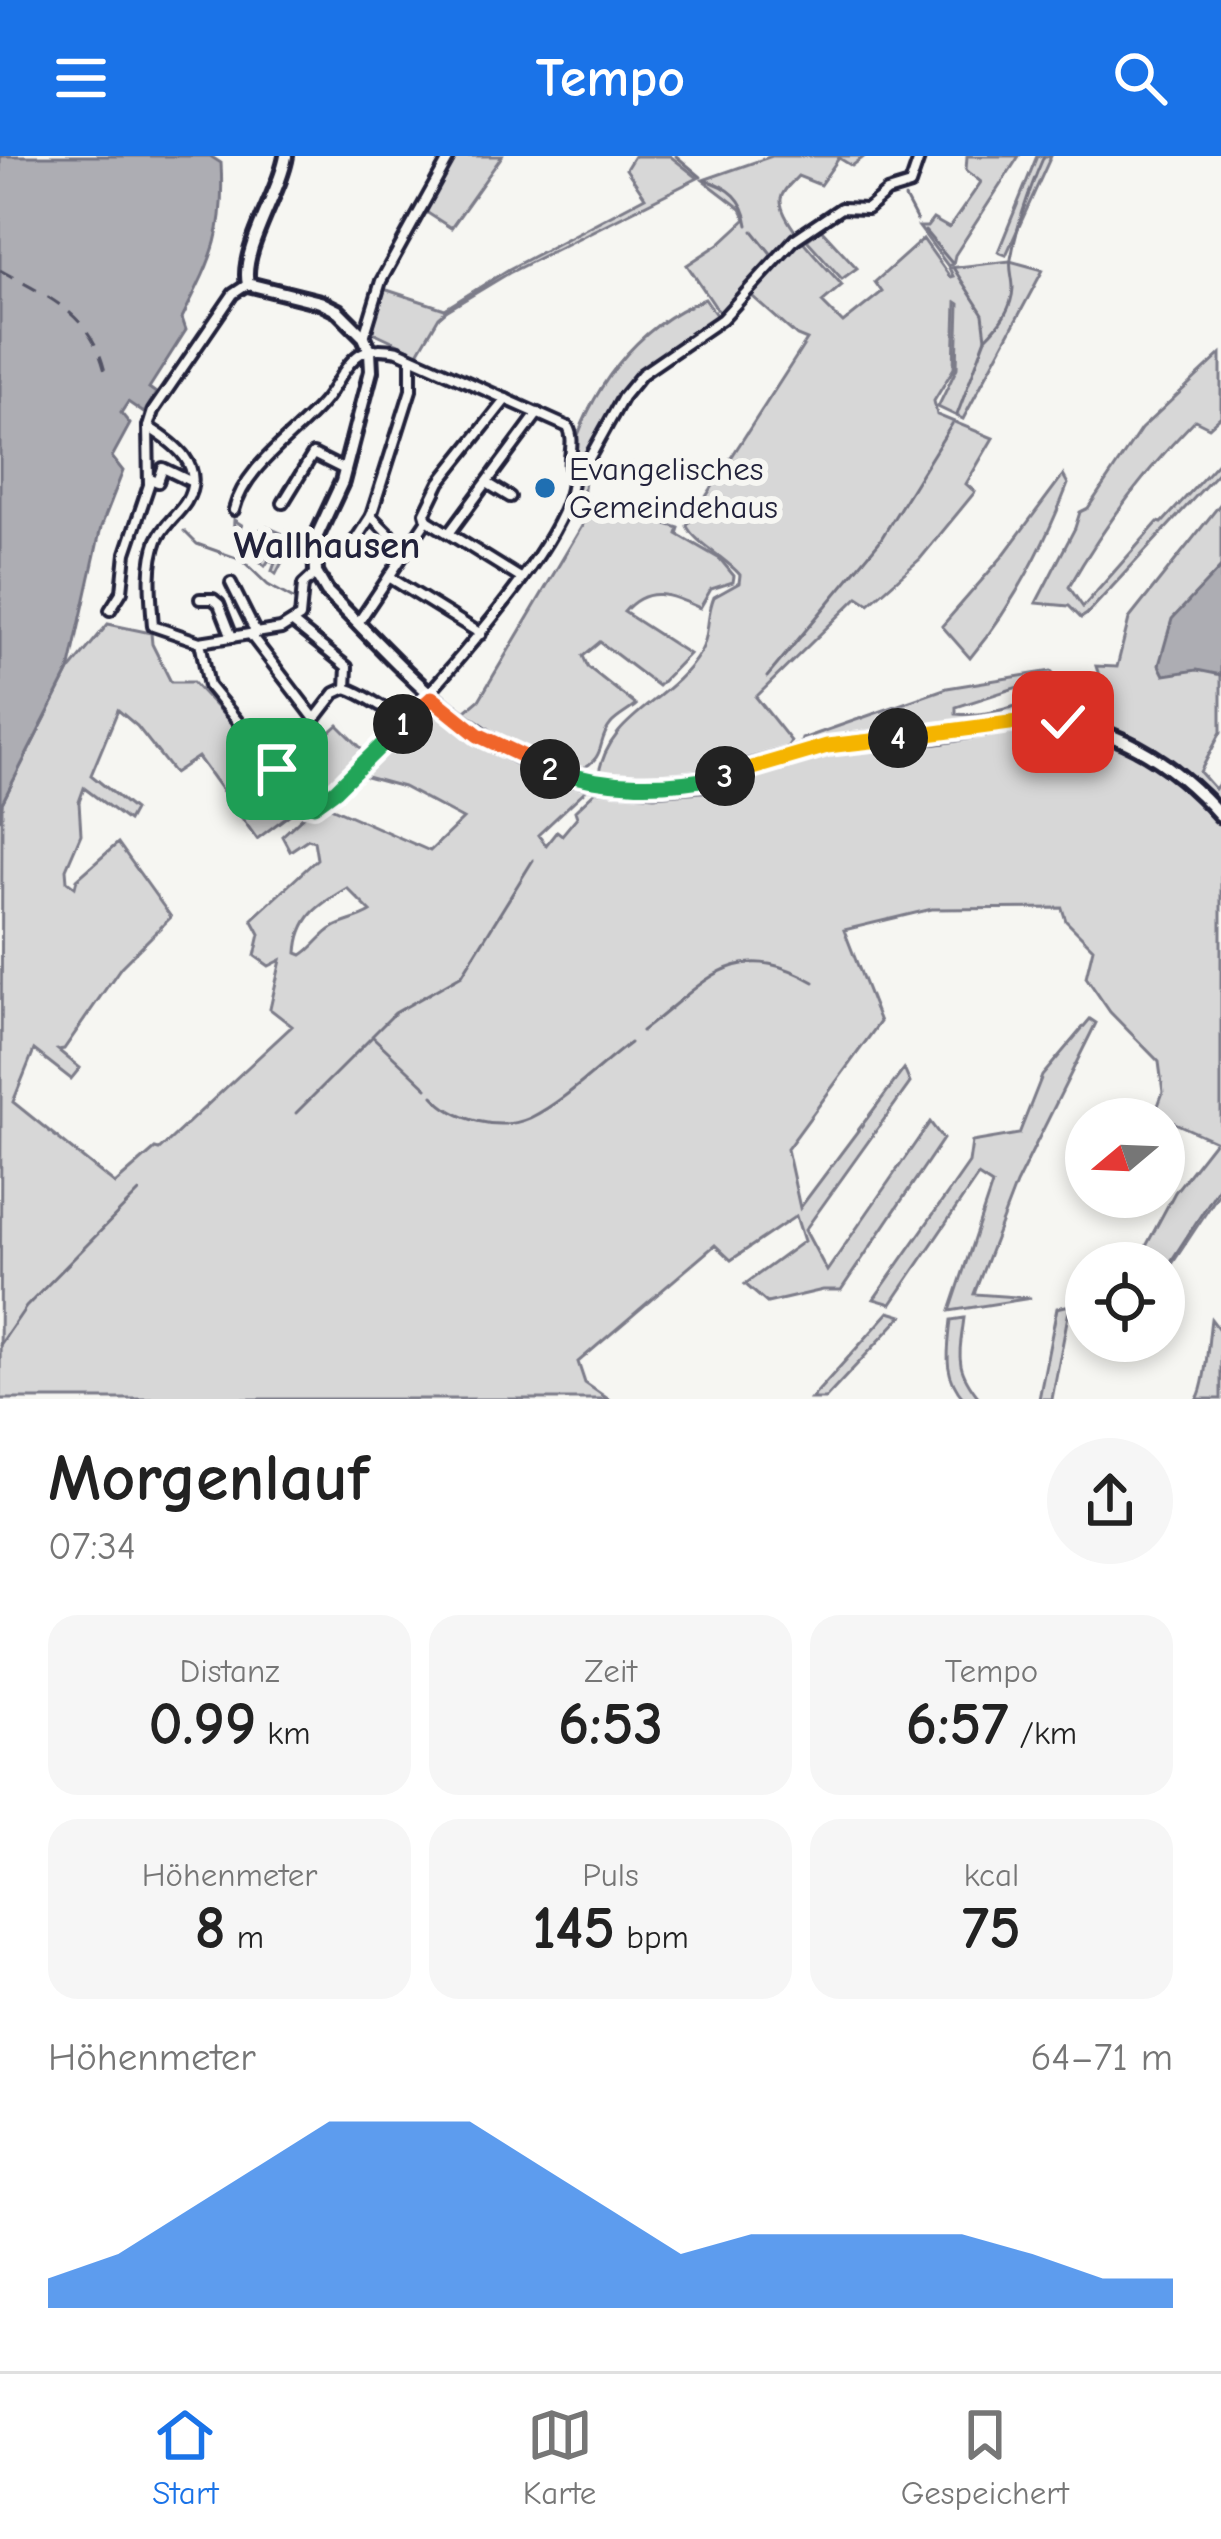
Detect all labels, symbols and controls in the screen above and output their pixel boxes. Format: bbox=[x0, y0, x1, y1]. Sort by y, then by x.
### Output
icon: menu bbox=[48, 45, 114, 111]
icon: search bbox=[1107, 45, 1173, 111]
text: Tempo bbox=[536, 47, 685, 110]
place label: Evangelisches Gemeindehaus bbox=[569, 450, 778, 526]
marker: Evangelisches Gemeindehaus bbox=[532, 475, 558, 501]
district label: Wallhausen bbox=[234, 523, 420, 568]
pin bbox=[1012, 671, 1114, 773]
icon: check bbox=[1030, 689, 1096, 755]
pin: 1 bbox=[373, 694, 433, 754]
text: 1 bbox=[397, 705, 409, 743]
pin: 4 bbox=[868, 708, 928, 768]
pin bbox=[226, 718, 328, 820]
text: 4 bbox=[890, 719, 906, 757]
icon: arrive bbox=[244, 736, 310, 802]
pin: 2 bbox=[520, 739, 580, 799]
pin: 3 bbox=[695, 746, 755, 806]
text: 2 bbox=[542, 750, 558, 788]
text: 3 bbox=[717, 757, 733, 795]
north arrow bbox=[1065, 1098, 1185, 1218]
map controls bbox=[1065, 1098, 1185, 1362]
button: locate bbox=[1065, 1242, 1185, 1362]
button: share bbox=[1047, 1438, 1173, 1564]
text: Morgenlauf bbox=[48, 1441, 369, 1517]
text: 07:34 bbox=[48, 1524, 136, 1569]
text: Distanz bbox=[179, 1652, 280, 1690]
text: Zeit bbox=[584, 1652, 637, 1690]
text: Tempo bbox=[945, 1652, 1038, 1690]
text: 0.99 bbox=[148, 1690, 256, 1759]
text: 6:53 bbox=[558, 1690, 663, 1759]
text: 6:57 bbox=[906, 1690, 1008, 1759]
text: km bbox=[256, 1714, 311, 1752]
text: /km bbox=[1008, 1714, 1077, 1752]
text: Höhenmeter bbox=[142, 1856, 317, 1894]
text: Puls bbox=[582, 1856, 639, 1894]
text: kcal bbox=[964, 1856, 1019, 1894]
text: 8 bbox=[195, 1894, 226, 1963]
text: 145 bbox=[532, 1894, 615, 1963]
text: 75 bbox=[962, 1894, 1021, 1963]
text: m bbox=[226, 1918, 264, 1956]
text: bpm bbox=[615, 1918, 689, 1956]
text: Höhenmeter bbox=[48, 2035, 256, 2080]
text: 64–71 m bbox=[1030, 2035, 1173, 2080]
tab: Start bbox=[152, 2402, 218, 2512]
tab: Karte bbox=[523, 2402, 596, 2512]
tab: Gespeichert bbox=[901, 2402, 1069, 2512]

